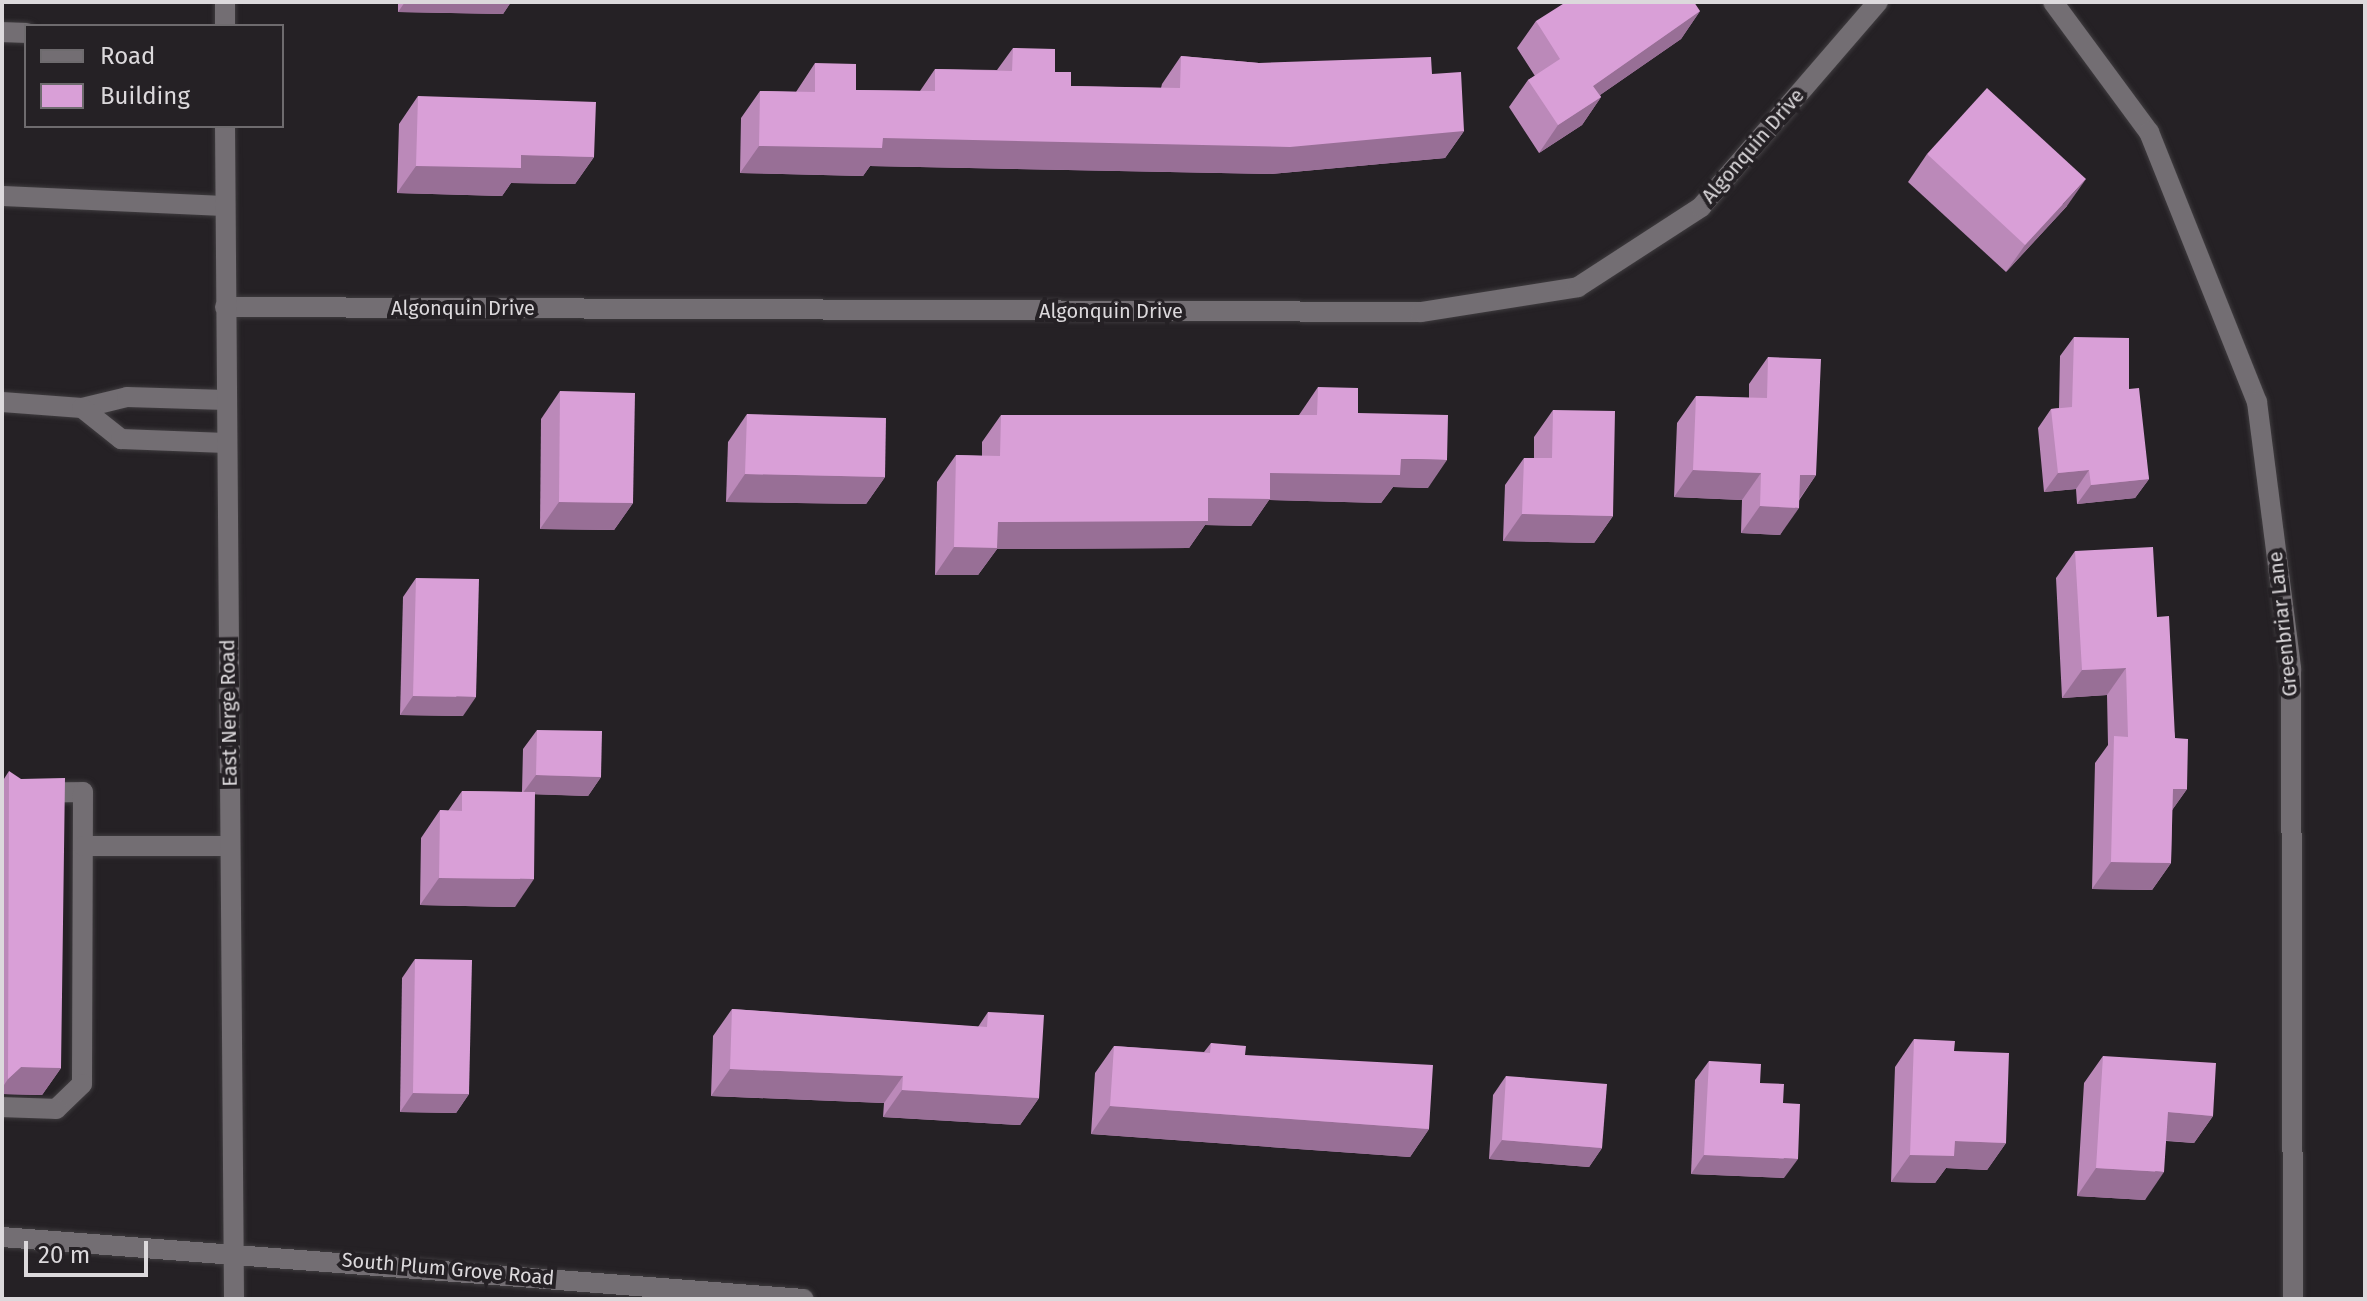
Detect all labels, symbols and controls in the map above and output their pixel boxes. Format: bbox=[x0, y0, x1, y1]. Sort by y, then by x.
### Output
legend bbox=[24, 24, 284, 128]
text: Road bbox=[100, 42, 155, 70]
text: Building bbox=[100, 82, 190, 110]
street label: Algonquin Drive bbox=[1697, 84, 1809, 208]
street label: Algonquin Drive bbox=[391, 296, 535, 320]
street label: Algonquin Drive bbox=[1039, 299, 1183, 323]
street label: Greenbriar Lane bbox=[2263, 550, 2303, 698]
street label: East Nerge Road bbox=[216, 639, 242, 787]
scale bar bbox=[28, 1225, 152, 1275]
text: 20 m bbox=[38, 1241, 90, 1269]
street label: South Plum Grove Road bbox=[341, 1248, 555, 1290]

